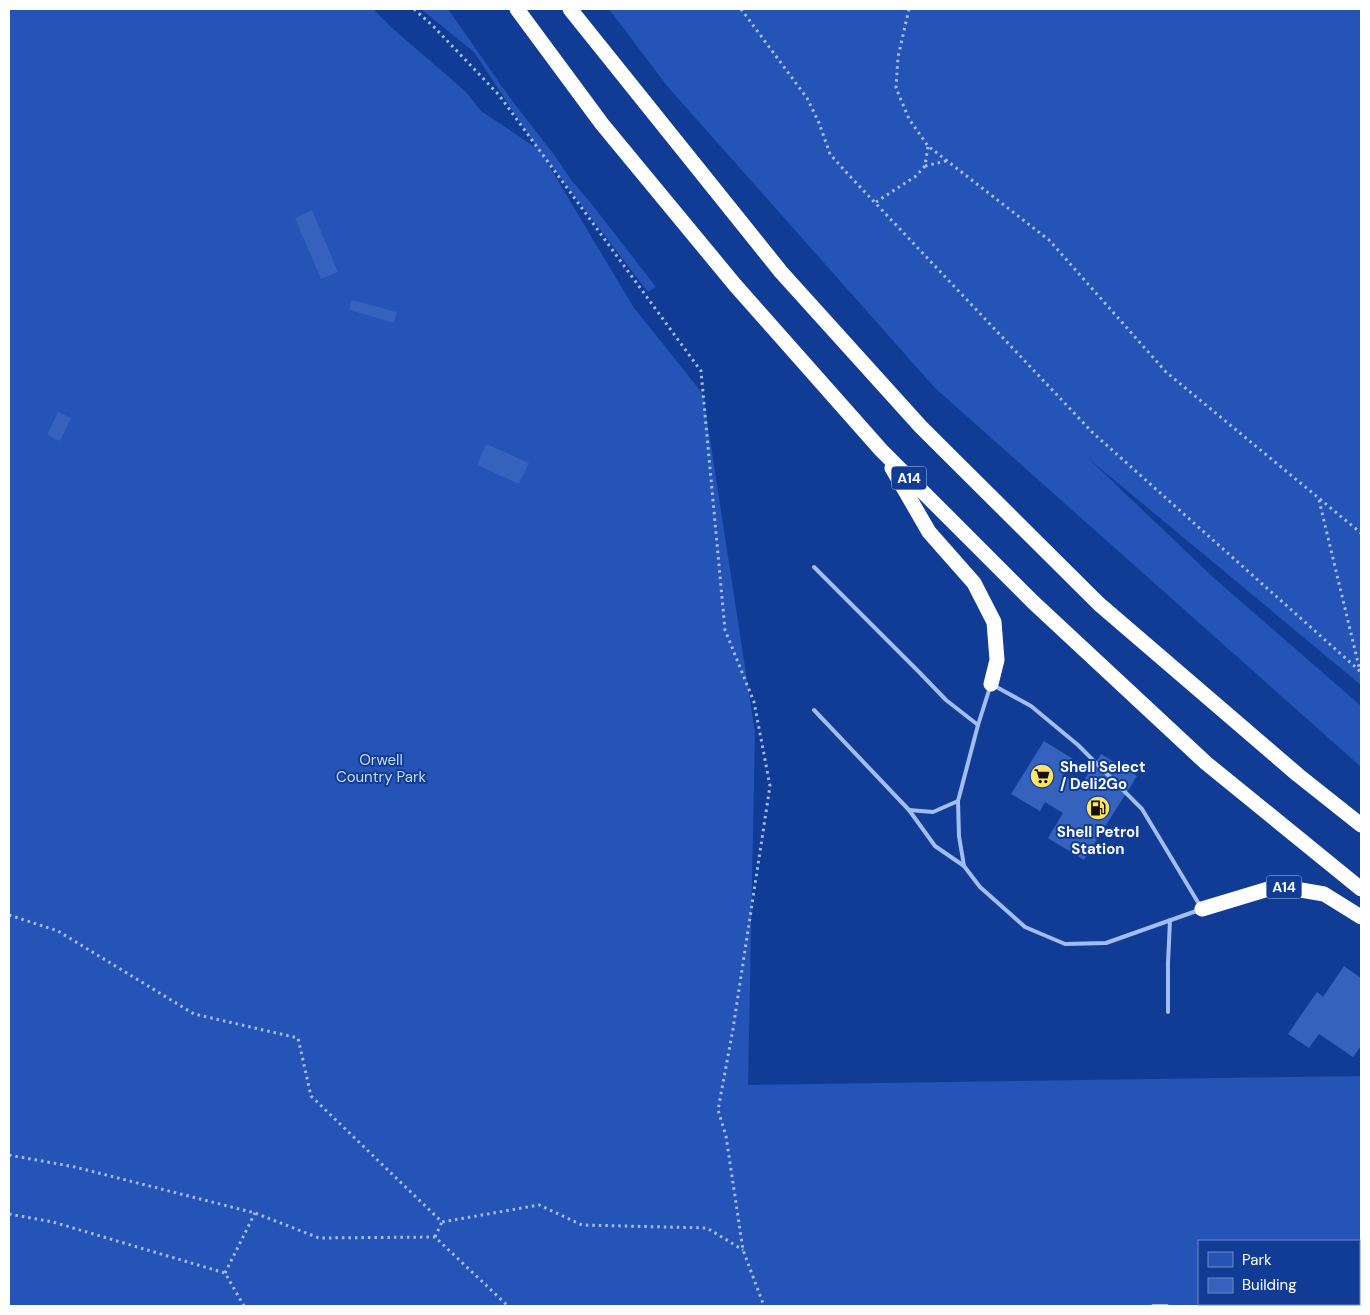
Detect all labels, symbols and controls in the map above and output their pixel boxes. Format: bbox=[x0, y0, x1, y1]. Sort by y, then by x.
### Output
road number: A14 bbox=[892, 466, 926, 489]
park label: Orwell Country Park bbox=[336, 750, 427, 787]
place label: Shell Select / Deli2Go bbox=[1060, 757, 1146, 794]
supermarket icon: Shell Select / Deli2Go bbox=[1029, 763, 1055, 789]
fuel station icon: Shell Petrol Station bbox=[1085, 795, 1111, 821]
place label: Shell Petrol Station bbox=[1057, 822, 1139, 859]
road number: A14 bbox=[1266, 876, 1302, 899]
legend bbox=[1198, 1240, 1360, 1305]
text: Park bbox=[1242, 1250, 1272, 1270]
text: Building bbox=[1242, 1275, 1297, 1295]

